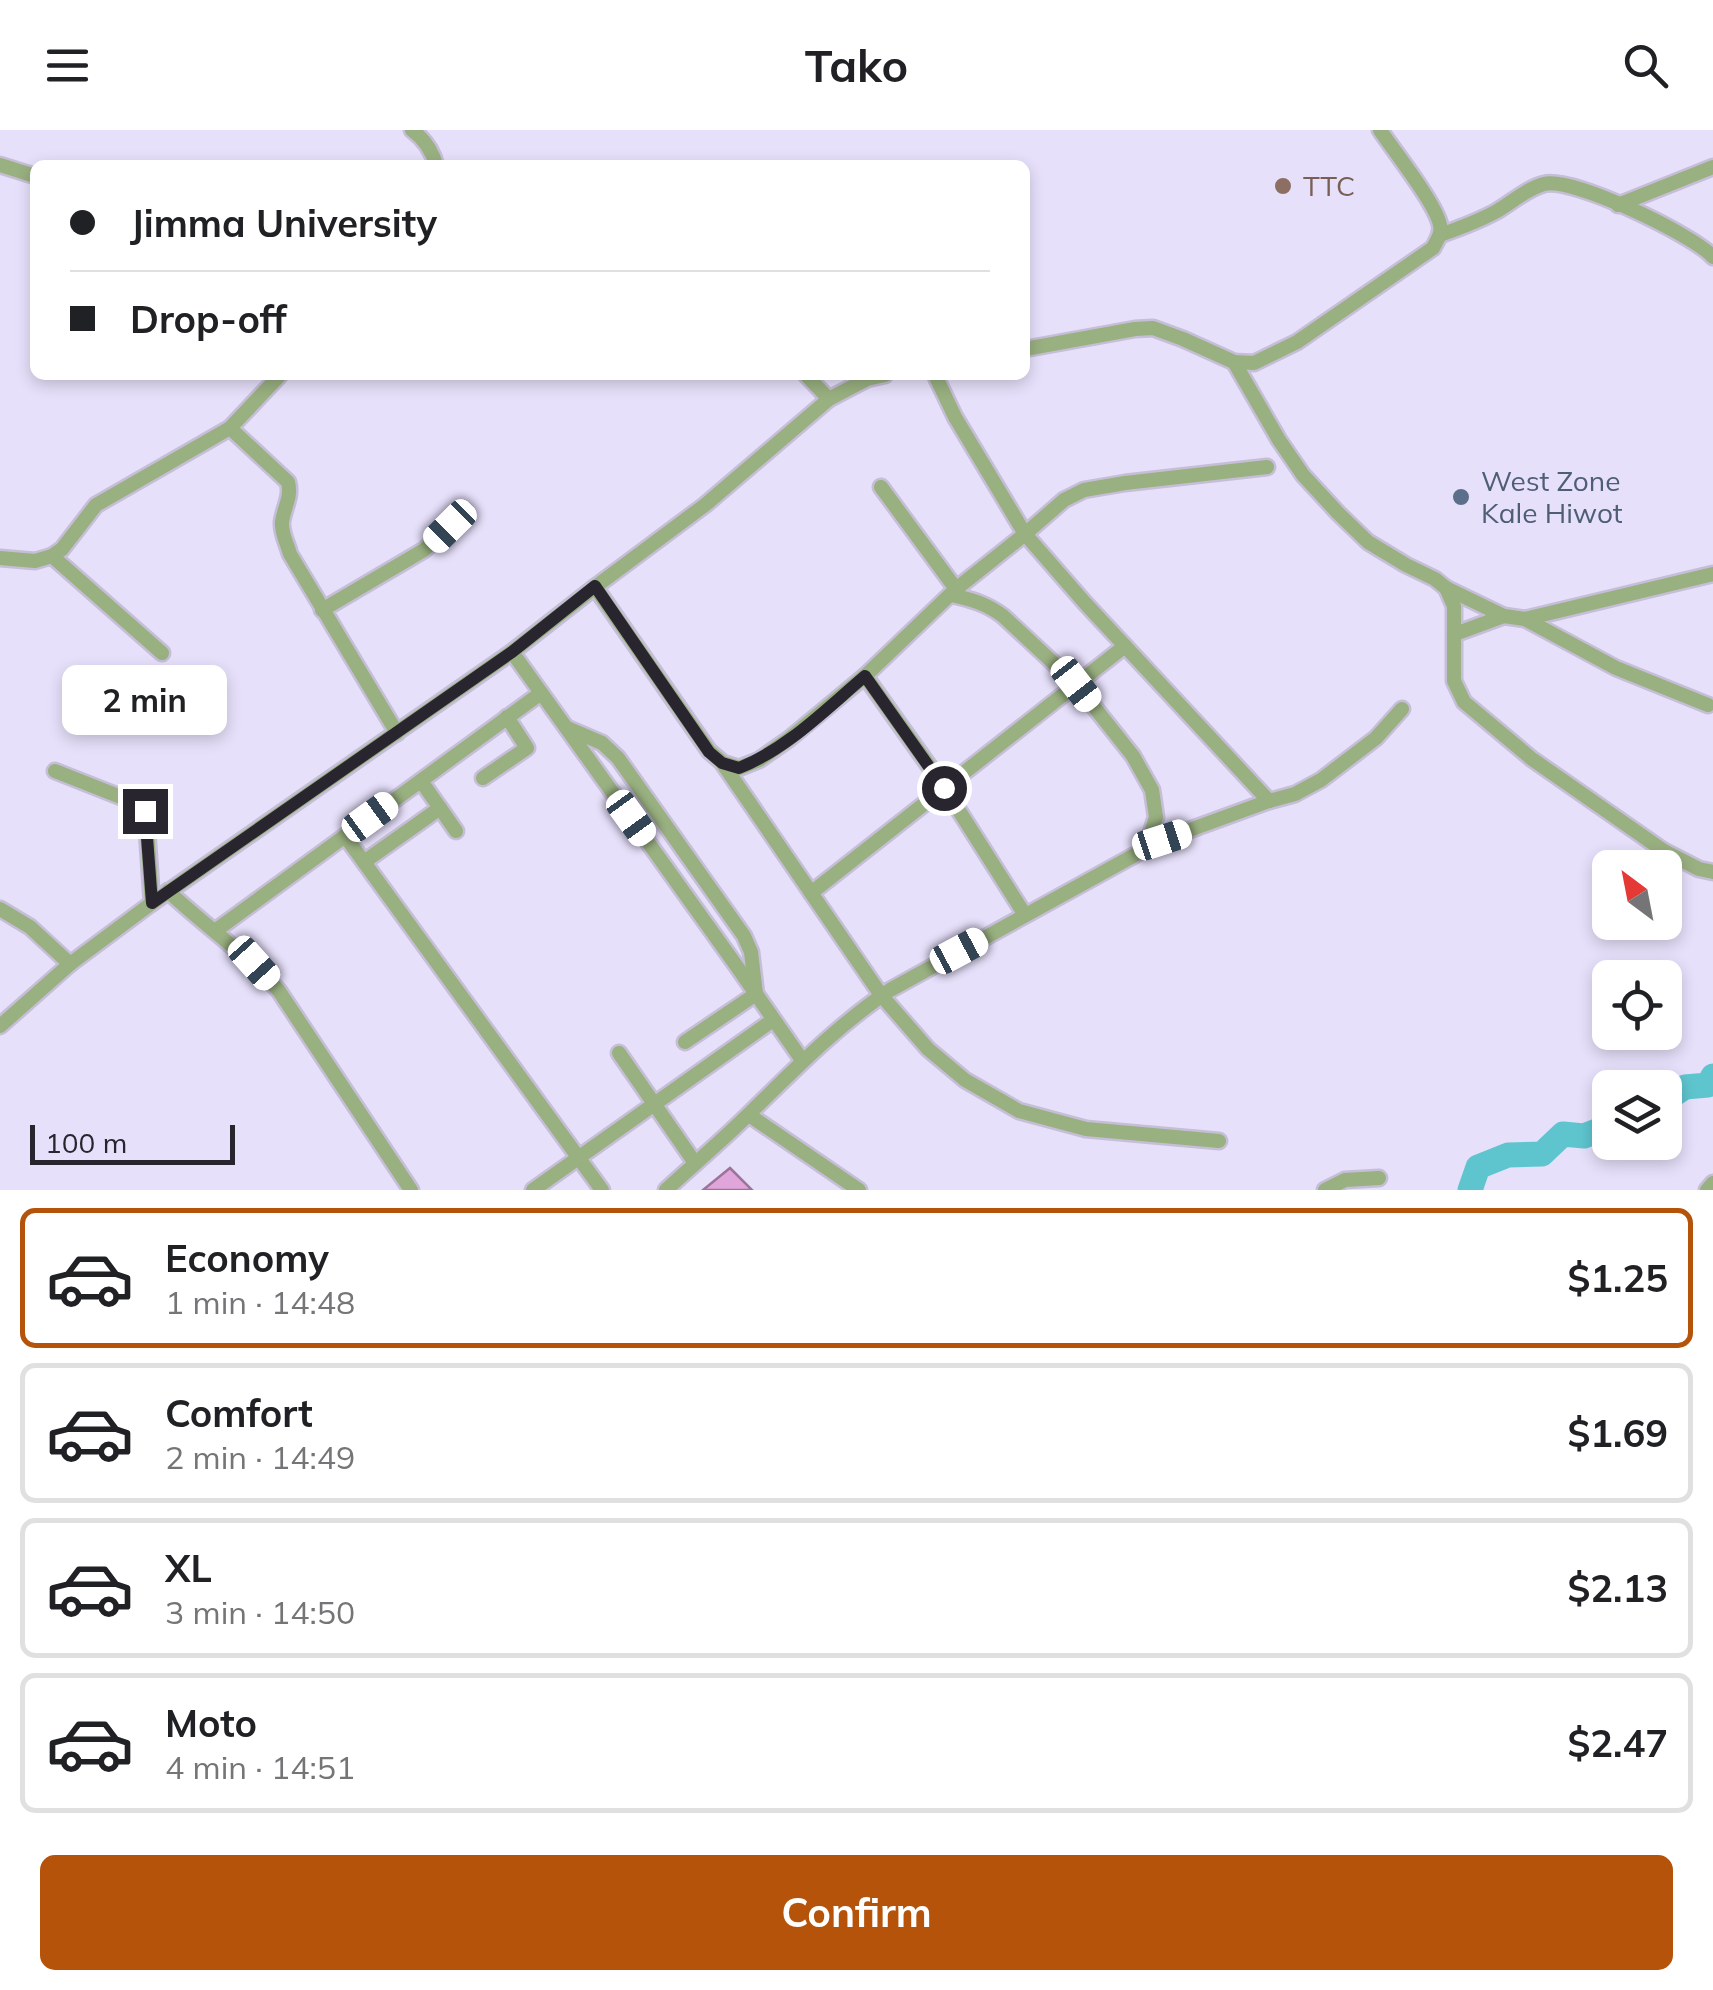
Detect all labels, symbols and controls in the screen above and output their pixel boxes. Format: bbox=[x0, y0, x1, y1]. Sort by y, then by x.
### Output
text: Tako bbox=[805, 37, 908, 93]
icon: menu bbox=[40, 38, 95, 93]
icon: search bbox=[1618, 38, 1673, 93]
place label: TTC bbox=[1303, 168, 1355, 203]
marker: TTC bbox=[1272, 175, 1294, 197]
text: Jimma University bbox=[130, 199, 437, 247]
text: Drop-off bbox=[130, 295, 287, 343]
place label: West Zone Kale Hiwot bbox=[1481, 463, 1623, 530]
marker: West Zone Kale Hiwot bbox=[1450, 486, 1472, 508]
car bbox=[418, 494, 482, 558]
car bbox=[1046, 651, 1106, 717]
callout: 2 min bbox=[62, 666, 228, 736]
text: 2 min bbox=[102, 680, 187, 720]
route start bbox=[922, 766, 967, 811]
car bbox=[601, 785, 661, 851]
car bbox=[337, 787, 403, 847]
route end bbox=[123, 789, 168, 834]
car bbox=[1129, 816, 1195, 864]
north arrow bbox=[1592, 850, 1682, 940]
map controls bbox=[1592, 850, 1682, 1160]
car bbox=[925, 924, 993, 978]
car bbox=[223, 931, 285, 995]
button: locate bbox=[1592, 960, 1682, 1050]
button: layers bbox=[1592, 1070, 1682, 1160]
scale bar bbox=[30, 1120, 235, 1164]
text: 100 m bbox=[45, 1125, 127, 1160]
icon: car bbox=[45, 1233, 135, 1323]
text: Economy bbox=[165, 1234, 329, 1282]
text: $1.25 bbox=[1567, 1254, 1668, 1302]
text: 1 min · 14:48 bbox=[165, 1282, 355, 1322]
icon: car bbox=[45, 1388, 135, 1478]
text: Comfort bbox=[165, 1389, 313, 1437]
text: $1.69 bbox=[1567, 1409, 1668, 1457]
text: 2 min · 14:49 bbox=[165, 1437, 355, 1477]
icon: car bbox=[45, 1543, 135, 1633]
text: XL bbox=[165, 1544, 212, 1592]
text: $2.13 bbox=[1567, 1564, 1668, 1612]
text: 3 min · 14:50 bbox=[165, 1592, 355, 1632]
icon: car bbox=[45, 1698, 135, 1788]
text: Moto bbox=[165, 1699, 257, 1747]
text: $2.47 bbox=[1567, 1719, 1668, 1767]
text: 4 min · 14:51 bbox=[165, 1747, 355, 1787]
button: Confirm bbox=[40, 1855, 1673, 1970]

